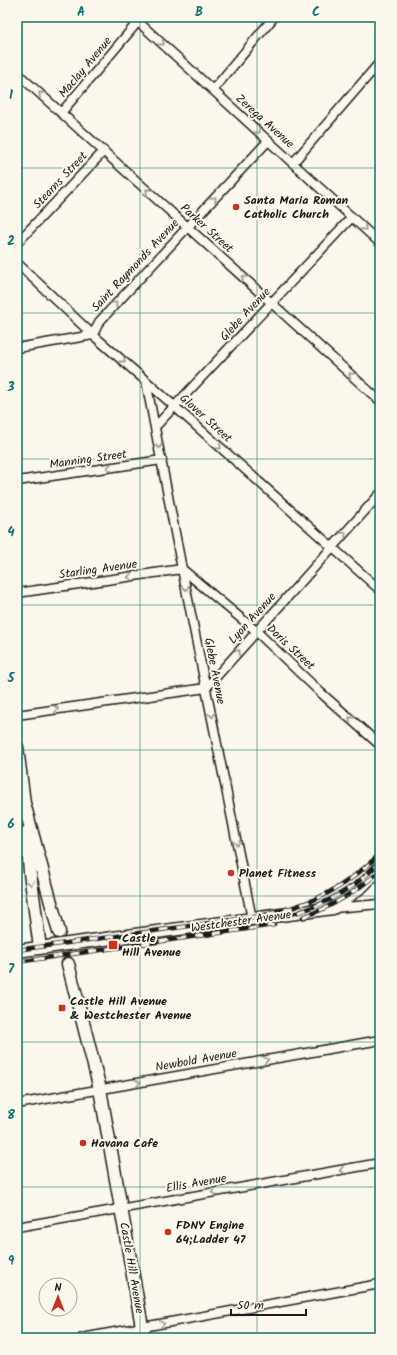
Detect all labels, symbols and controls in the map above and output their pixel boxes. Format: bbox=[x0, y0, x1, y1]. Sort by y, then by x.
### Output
text: A bbox=[77, 2, 85, 23]
text: B bbox=[195, 2, 203, 23]
text: C bbox=[312, 2, 320, 23]
street label: Maclay Avenue bbox=[54, 32, 117, 102]
one-way arrow bbox=[157, 39, 164, 46]
text: 1 bbox=[9, 85, 13, 106]
street label: Zerega Avenue bbox=[231, 90, 299, 153]
one-way arrow bbox=[38, 92, 46, 99]
one-way arrow bbox=[253, 126, 260, 133]
street label: Stearns Street bbox=[29, 147, 92, 213]
one-way arrow bbox=[145, 188, 153, 195]
place label: Santa Maria Roman Catholic Church bbox=[244, 191, 349, 224]
one-way arrow bbox=[209, 196, 217, 204]
street label: Parker Street bbox=[176, 199, 238, 258]
marker: Santa Maria Roman Catholic Church bbox=[231, 202, 241, 212]
street label: Saint Raymonds Avenue bbox=[87, 214, 184, 316]
one-way arrow bbox=[359, 223, 367, 231]
text: 2 bbox=[7, 231, 15, 252]
one-way arrow bbox=[242, 276, 249, 283]
street label: Glebe Avenue bbox=[215, 283, 276, 346]
one-way arrow bbox=[111, 301, 118, 309]
one-way arrow bbox=[118, 356, 125, 363]
one-way arrow bbox=[348, 372, 356, 379]
text: 3 bbox=[6, 377, 15, 398]
street label: Glover Street bbox=[175, 389, 237, 448]
one-way arrow bbox=[215, 442, 222, 449]
one-way arrow bbox=[154, 443, 163, 449]
street label: Manning Street bbox=[48, 445, 128, 474]
one-way arrow bbox=[106, 463, 112, 472]
text: 4 bbox=[7, 522, 15, 543]
one-way arrow bbox=[339, 532, 346, 539]
street label: Starling Avenue bbox=[58, 555, 139, 584]
one-way arrow bbox=[127, 572, 133, 581]
one-way arrow bbox=[181, 585, 190, 591]
street label: Lyon Avenue bbox=[224, 588, 281, 649]
street label: Doris Street bbox=[262, 620, 319, 675]
street label: Glebe Avenue bbox=[199, 636, 230, 707]
one-way arrow bbox=[233, 649, 240, 656]
text: 5 bbox=[7, 668, 16, 689]
one-way arrow bbox=[53, 705, 59, 714]
one-way arrow bbox=[207, 712, 215, 718]
one-way arrow bbox=[348, 716, 356, 724]
text: 6 bbox=[7, 814, 15, 835]
one-way arrow bbox=[232, 840, 241, 846]
place label: Planet Fitness bbox=[239, 864, 317, 883]
marker: Planet Fitness bbox=[226, 868, 236, 878]
one-way arrow bbox=[26, 880, 35, 886]
street label: Westchester Avenue bbox=[190, 905, 293, 938]
place label: Castle Hill Avenue bbox=[122, 929, 181, 962]
marker: Castle Hill Avenue bbox=[107, 939, 119, 951]
text: 7 bbox=[8, 959, 15, 980]
place label: Castle Hill Avenue & Westchester Avenue bbox=[70, 992, 192, 1025]
marker: Castle Hill Avenue & Westchester Avenue bbox=[57, 1003, 67, 1013]
street label: Newbold Avenue bbox=[154, 1044, 239, 1077]
one-way arrow bbox=[263, 1056, 269, 1065]
one-way arrow bbox=[135, 1079, 141, 1087]
text: 8 bbox=[7, 1105, 15, 1126]
place label: Havana Cafe bbox=[91, 1134, 158, 1153]
marker: Havana Cafe bbox=[78, 1138, 88, 1148]
one-way arrow bbox=[338, 1165, 345, 1174]
street label: Ellis Avenue bbox=[164, 1169, 228, 1198]
one-way arrow bbox=[210, 1188, 217, 1196]
place label: FDNY Engine 64;Ladder 47 bbox=[176, 1216, 246, 1249]
street label: Castle Hill Avenue bbox=[114, 1221, 149, 1316]
marker: FDNY Engine 64;Ladder 47 bbox=[163, 1227, 173, 1237]
text: 9 bbox=[8, 1251, 15, 1272]
north arrow bbox=[38, 1277, 78, 1317]
text: N bbox=[55, 1279, 62, 1297]
scale bar bbox=[231, 1291, 306, 1317]
text: 50 m bbox=[237, 1296, 264, 1315]
one-way arrow bbox=[159, 1320, 165, 1329]

